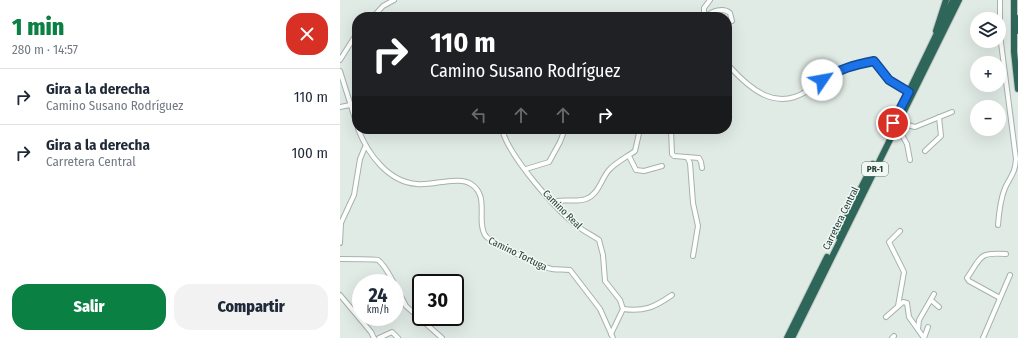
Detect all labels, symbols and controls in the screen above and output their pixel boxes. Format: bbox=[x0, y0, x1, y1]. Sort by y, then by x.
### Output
map controls bbox=[970, 12, 1006, 136]
button: layers bbox=[970, 12, 1006, 48]
text: 1 min bbox=[12, 13, 64, 41]
button: close bbox=[286, 13, 328, 55]
text: 110 m bbox=[430, 26, 496, 59]
icon: right bbox=[364, 28, 416, 80]
text: 280 m · 14:57 bbox=[12, 42, 78, 57]
button: + bbox=[970, 56, 1006, 92]
position arrow bbox=[801, 59, 843, 101]
text: Camino Susano Rodríguez bbox=[430, 60, 620, 82]
text: Gira a la derecha bbox=[46, 80, 150, 98]
icon: right bbox=[12, 86, 34, 108]
text: 110 m bbox=[294, 88, 328, 106]
text: Camino Susano Rodríguez bbox=[46, 98, 183, 113]
button: − bbox=[970, 100, 1006, 136]
icon: left bbox=[468, 104, 490, 126]
icon: ahead bbox=[510, 104, 532, 126]
icon: ahead bbox=[552, 104, 574, 126]
icon: right bbox=[594, 104, 616, 126]
pin bbox=[876, 106, 910, 140]
icon: arrive bbox=[882, 112, 904, 134]
text: Gira a la derecha bbox=[46, 136, 150, 154]
icon: right bbox=[12, 142, 34, 164]
text: 100 m bbox=[291, 144, 328, 162]
text: Carretera Central bbox=[46, 154, 136, 169]
road number: PR-1 bbox=[862, 162, 888, 176]
street label: Carretera Central bbox=[820, 184, 862, 252]
street label: Camino Real bbox=[540, 188, 585, 232]
street label: Camino Tortuga bbox=[486, 235, 549, 273]
speed limit sign: 30 bbox=[412, 274, 464, 326]
text: 24 bbox=[368, 283, 388, 307]
button: Salir bbox=[12, 284, 166, 330]
button: Compartir bbox=[174, 284, 328, 330]
text: km/h bbox=[367, 304, 389, 316]

